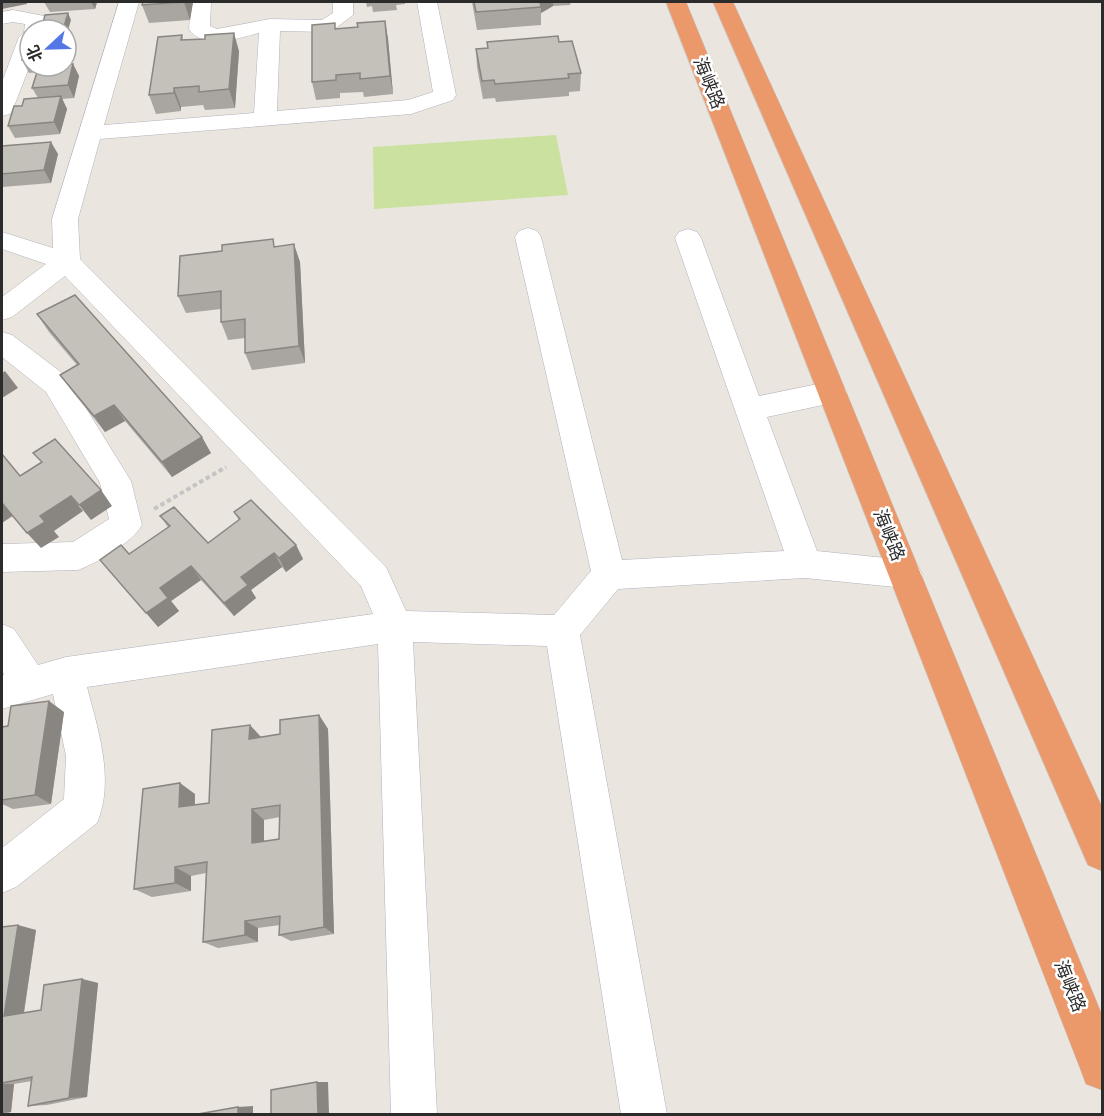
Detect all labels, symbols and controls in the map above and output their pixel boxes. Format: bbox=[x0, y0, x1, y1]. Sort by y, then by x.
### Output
north arrow bbox=[18, 18, 78, 78]
text: 北 bbox=[23, 42, 46, 64]
street label: 海峡路 bbox=[690, 54, 729, 112]
street label: 海峡路 bbox=[870, 506, 909, 564]
street label: 海峡路 bbox=[1051, 957, 1090, 1015]

